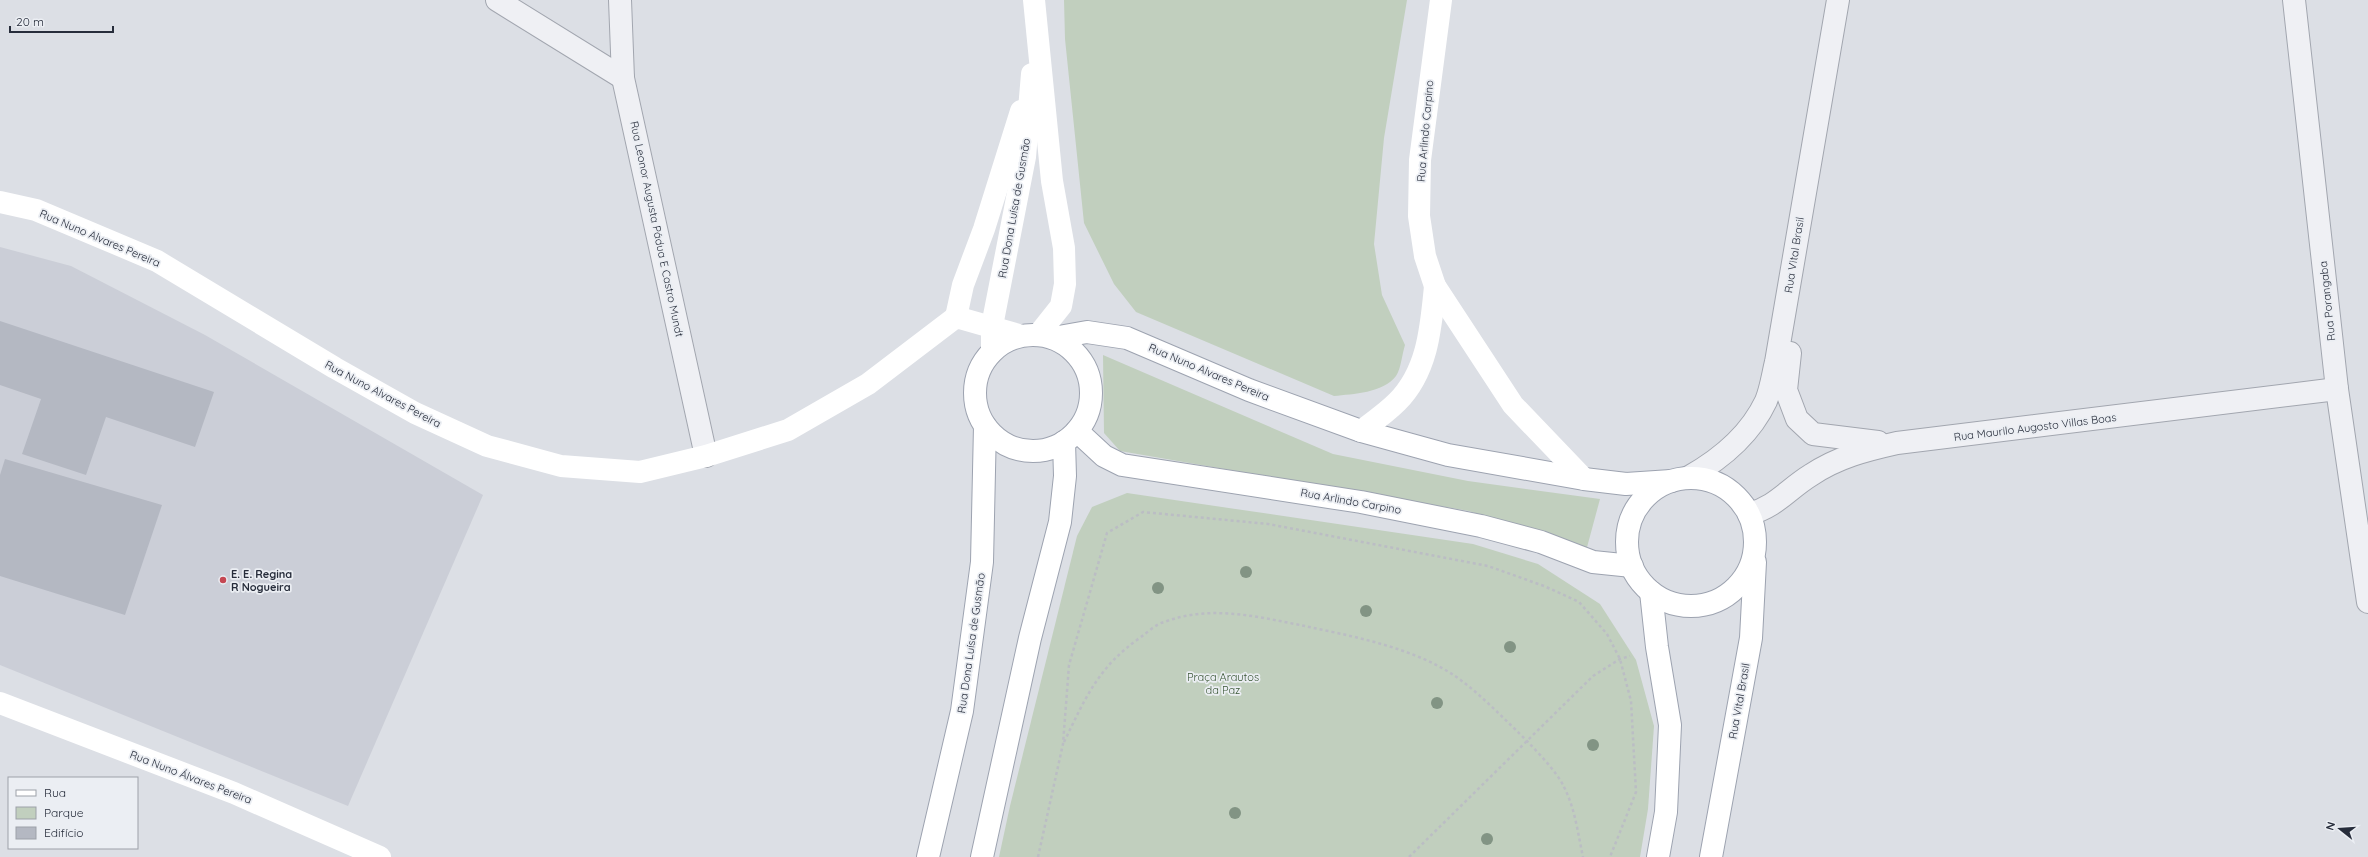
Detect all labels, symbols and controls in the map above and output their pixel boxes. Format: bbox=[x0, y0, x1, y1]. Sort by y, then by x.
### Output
scale bar bbox=[10, 8, 113, 34]
text: 20 m bbox=[16, 14, 44, 29]
street label: Rua Arlindo Carpino bbox=[1414, 79, 1436, 183]
street label: Rua Leonor Augusta Pádua E Castro Mundt bbox=[627, 120, 687, 339]
street label: Rua Dona Luísa de Gusmão bbox=[995, 137, 1033, 279]
street label: Rua Nuno Alvares Pereira bbox=[38, 206, 162, 270]
street label: Rua Vital Brasil bbox=[1781, 216, 1807, 294]
street label: Rua Porangaba bbox=[2316, 260, 2338, 342]
street label: Rua Nuno Alvares Pereira bbox=[1147, 340, 1271, 404]
street label: Rua Nuno Alvares Pereira bbox=[322, 357, 444, 431]
street label: Rua Maurilo Augosto Villas Boas bbox=[1953, 410, 2117, 444]
street label: Rua Arlindo Carpino bbox=[1299, 485, 1403, 517]
place label: E. E. Regina R Nogueira bbox=[231, 567, 292, 594]
street label: Rua Dona Luísa de Gusmão bbox=[954, 572, 988, 714]
marker: E. E. Regina R Nogueira bbox=[218, 575, 228, 585]
street label: Rua Vital Brasil bbox=[1725, 662, 1753, 740]
park label: Praça Arautos da Paz bbox=[1187, 670, 1259, 697]
street label: Rua Nuno Álvares Pereira bbox=[128, 747, 254, 807]
legend bbox=[8, 777, 138, 849]
text: Rua bbox=[44, 785, 66, 800]
text: Parque bbox=[44, 805, 84, 820]
north arrow bbox=[2320, 809, 2360, 849]
text: N bbox=[2323, 820, 2338, 832]
text: Edifício bbox=[44, 825, 84, 840]

